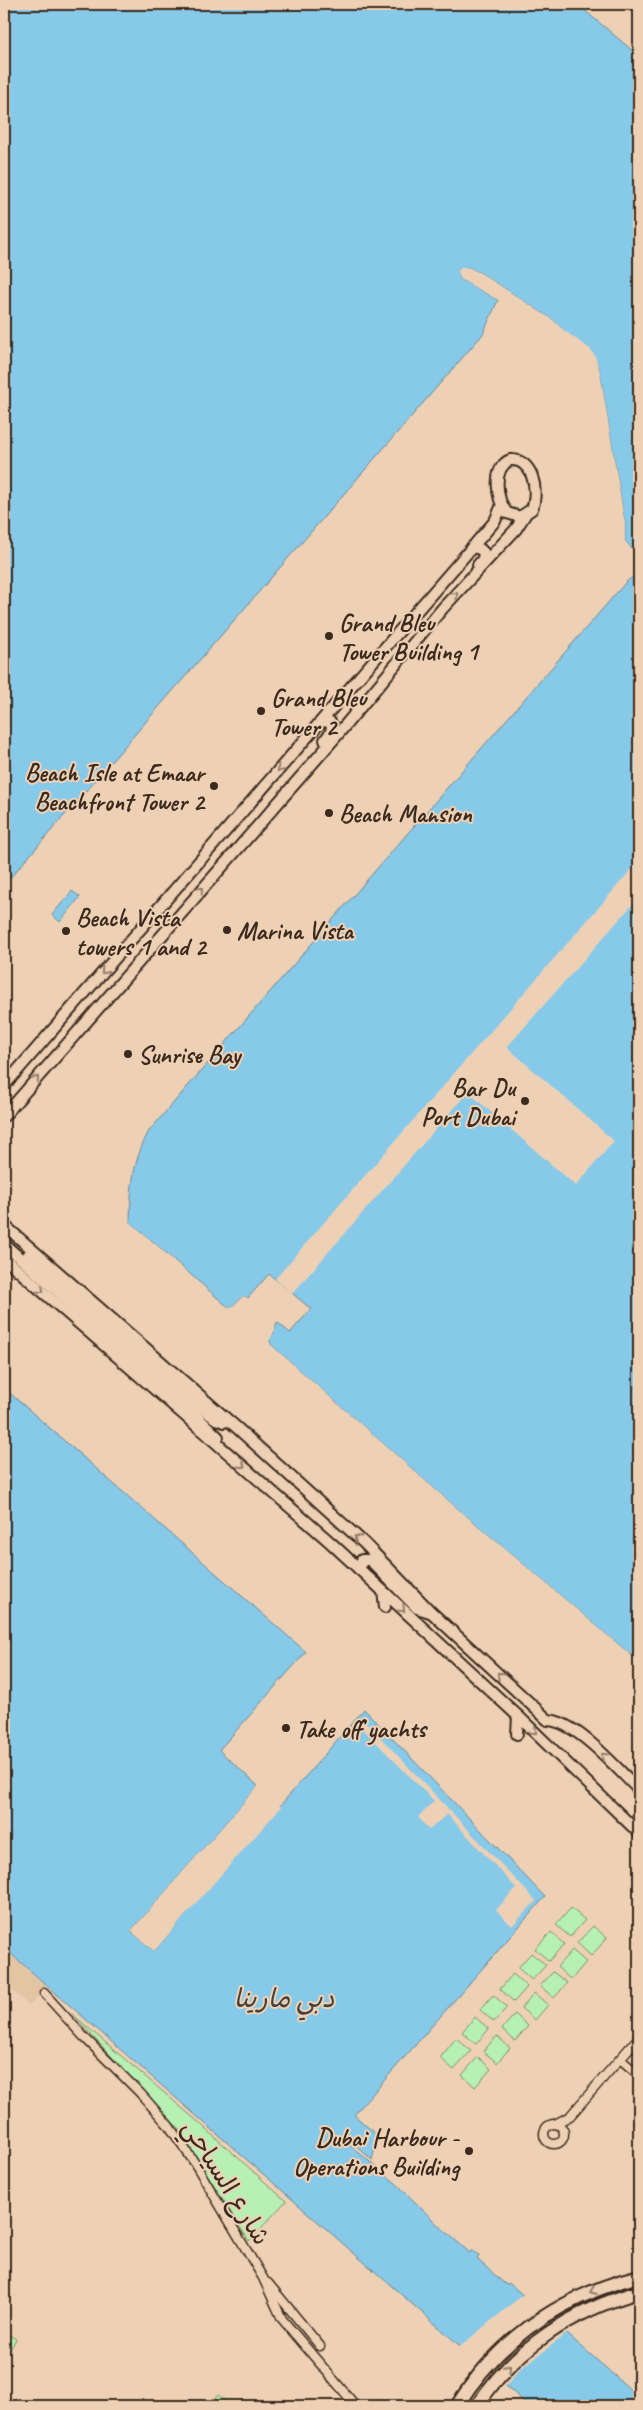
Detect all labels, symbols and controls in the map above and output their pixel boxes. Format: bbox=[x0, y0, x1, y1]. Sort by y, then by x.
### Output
one-way arrow bbox=[449, 592, 458, 601]
place label: Grand Bleu Tower Building 1 bbox=[339, 607, 481, 668]
marker: Grand Bleu Tower Building 1 bbox=[323, 630, 335, 642]
place label: Grand Bleu Tower 2 bbox=[271, 682, 369, 743]
marker: Grand Bleu Tower 2 bbox=[255, 705, 267, 717]
place label: Beach Isle at Emaar Beachfront Tower 2 bbox=[25, 757, 207, 818]
one-way arrow bbox=[276, 764, 285, 773]
marker: Beach Isle at Emaar Beachfront Tower 2 bbox=[208, 780, 220, 792]
place label: Beach Mansion bbox=[339, 798, 472, 830]
marker: Beach Mansion bbox=[323, 807, 335, 819]
one-way arrow bbox=[194, 887, 203, 896]
place label: Beach Vista towers 1 and 2 bbox=[76, 902, 208, 963]
place label: Marina Vista bbox=[237, 915, 354, 947]
marker: Marina Vista bbox=[221, 924, 233, 936]
marker: Beach Vista towers 1 and 2 bbox=[60, 925, 72, 937]
one-way arrow bbox=[101, 966, 110, 975]
place label: Sunrise Bay bbox=[138, 1039, 242, 1071]
marker: Sunrise Bay bbox=[122, 1048, 134, 1060]
place label: Bar Du Port Dubai bbox=[421, 1072, 518, 1133]
one-way arrow bbox=[30, 1076, 39, 1085]
marker: Bar Du Port Dubai bbox=[519, 1095, 531, 1107]
one-way arrow bbox=[35, 1284, 44, 1293]
one-way arrow bbox=[237, 1460, 246, 1469]
one-way arrow bbox=[354, 1535, 363, 1544]
one-way arrow bbox=[397, 1603, 406, 1612]
one-way arrow bbox=[496, 1672, 505, 1681]
place label: Take off yachts bbox=[296, 1713, 428, 1745]
marker: Take off yachts bbox=[280, 1722, 292, 1734]
one-way arrow bbox=[528, 1726, 537, 1735]
one-way arrow bbox=[600, 1753, 609, 1762]
water label: دبي مارينا bbox=[233, 1982, 335, 2021]
street label: شارع السياحي bbox=[171, 2114, 277, 2254]
place label: Dubai Harbour - Operations Building bbox=[293, 2122, 461, 2183]
marker: Dubai Harbour - Operations Building bbox=[463, 2145, 475, 2157]
one-way arrow bbox=[589, 2285, 598, 2295]
one-way arrow bbox=[502, 2365, 511, 2374]

